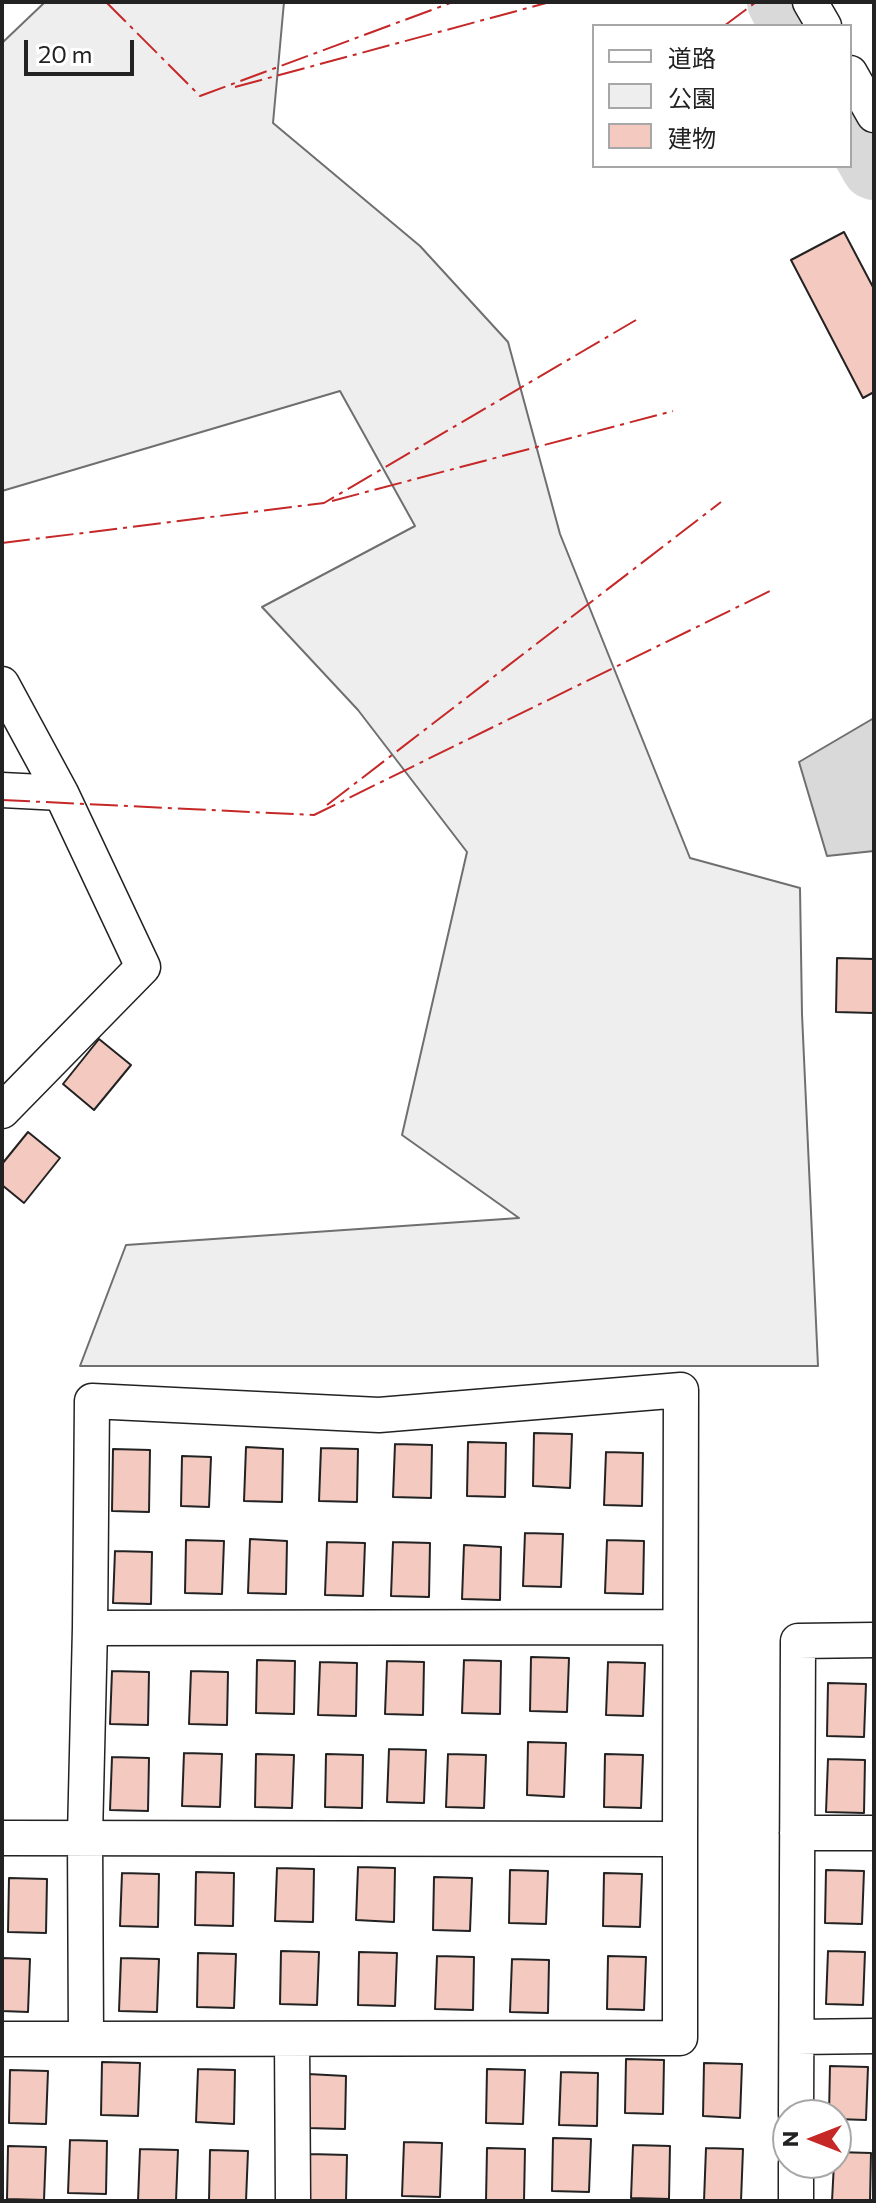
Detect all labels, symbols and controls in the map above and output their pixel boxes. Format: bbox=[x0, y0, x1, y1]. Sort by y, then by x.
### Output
scale bar bbox=[28, 24, 138, 74]
legend bbox=[592, 24, 852, 168]
text: 20 m bbox=[38, 39, 92, 68]
text: 道路 bbox=[668, 43, 716, 72]
text: 公園 bbox=[668, 83, 716, 112]
text: 建物 bbox=[668, 123, 716, 152]
north arrow bbox=[772, 2099, 852, 2179]
text: N bbox=[776, 2131, 803, 2147]

